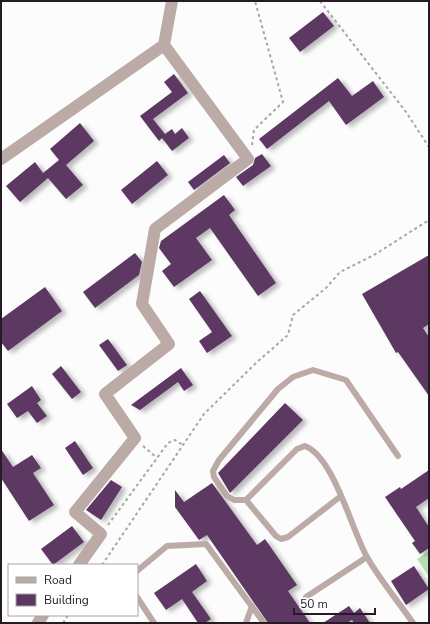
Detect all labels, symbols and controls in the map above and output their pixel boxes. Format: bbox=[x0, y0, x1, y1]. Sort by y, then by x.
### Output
legend bbox=[8, 564, 138, 616]
text: Road bbox=[44, 572, 72, 588]
scale bar bbox=[294, 590, 375, 616]
text: Building bbox=[44, 592, 89, 608]
text: 50 m bbox=[300, 596, 328, 612]

